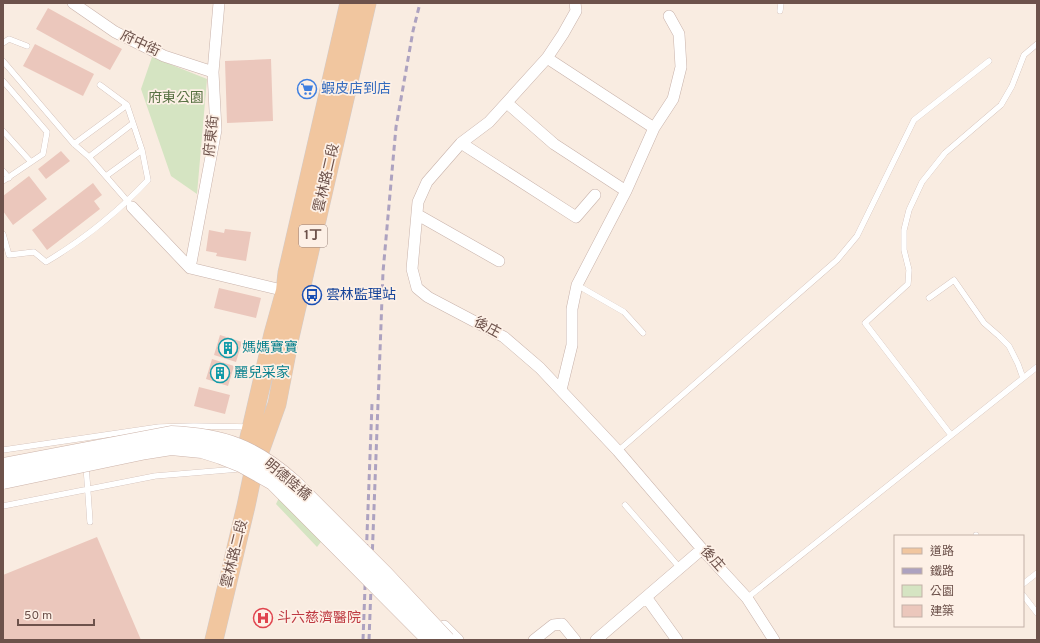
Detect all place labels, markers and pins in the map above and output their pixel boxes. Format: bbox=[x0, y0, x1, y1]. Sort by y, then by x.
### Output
supermarket icon: 蝦皮店到店 bbox=[296, 78, 318, 100]
place label: 蝦皮店到店 bbox=[321, 81, 391, 98]
bus stop icon: 雲林監理站 bbox=[301, 284, 323, 306]
place label: 雲林監理站 bbox=[326, 287, 396, 304]
building icon: 媽媽寶寶 bbox=[217, 337, 239, 359]
place label: 媽媽寶寶 bbox=[242, 339, 298, 357]
building icon: 麗兒采家 bbox=[209, 362, 231, 384]
place label: 麗兒采家 bbox=[234, 364, 290, 382]
hospital icon: 斗六慈濟醫院 bbox=[252, 607, 274, 629]
place label: 斗六慈濟醫院 bbox=[277, 610, 361, 627]

